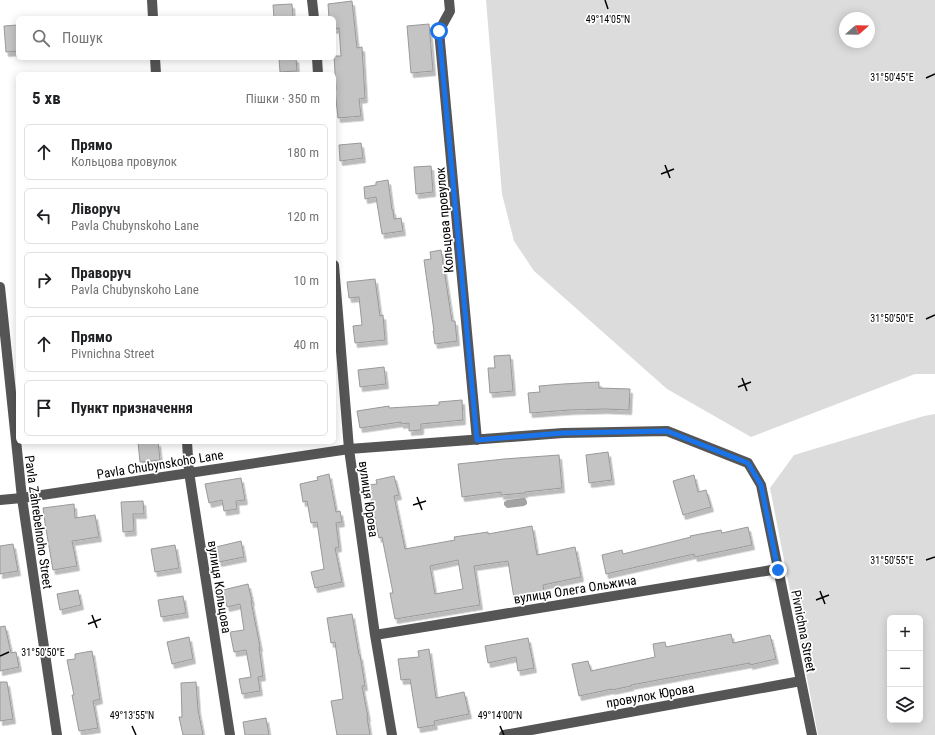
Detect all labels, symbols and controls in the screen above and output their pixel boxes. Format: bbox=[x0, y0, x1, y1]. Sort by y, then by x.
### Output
north arrow bbox=[839, 12, 875, 48]
text: 49°14'05"N bbox=[586, 14, 630, 25]
search box bbox=[16, 16, 336, 60]
route start bbox=[430, 22, 448, 40]
icon: search bbox=[30, 27, 52, 49]
text: Пошук bbox=[62, 29, 103, 47]
text: 31°50'45"E bbox=[870, 72, 914, 83]
text: 5 хв bbox=[32, 88, 61, 108]
text: Пішки · 350 m bbox=[246, 91, 320, 106]
text: Прямо bbox=[71, 136, 112, 154]
icon: ahead bbox=[33, 141, 55, 163]
text: 180 m bbox=[287, 145, 319, 160]
text: Кольцова провулок bbox=[71, 154, 177, 169]
street label: Кольцова провулок bbox=[432, 166, 457, 273]
text: Ліворуч bbox=[71, 200, 120, 218]
icon: left bbox=[33, 205, 55, 227]
text: 120 m bbox=[287, 209, 319, 224]
text: Pavla Chubynskoho Lane bbox=[71, 218, 199, 233]
text: Праворуч bbox=[71, 264, 131, 282]
icon: right bbox=[33, 269, 55, 291]
text: 10 m bbox=[293, 273, 319, 288]
text: Pavla Chubynskoho Lane bbox=[71, 282, 199, 297]
text: 31°50'50"E bbox=[870, 313, 914, 324]
text: Прямо bbox=[71, 328, 112, 346]
icon: ahead bbox=[33, 333, 55, 355]
text: 40 m bbox=[293, 337, 319, 352]
text: Pivnichna Street bbox=[71, 346, 154, 361]
icon: arrive bbox=[33, 397, 55, 419]
text: Пункт призначення bbox=[71, 399, 193, 417]
street label: Pavla Chubynskoho Lane bbox=[96, 447, 224, 482]
street label: Pavla Zahrebelnoho Street bbox=[22, 454, 55, 590]
street label: вулиця Юрова bbox=[356, 460, 381, 538]
street label: вулиця Кольцова bbox=[205, 540, 234, 634]
text: 31°50'55"E bbox=[870, 555, 914, 566]
route end bbox=[769, 561, 787, 579]
street label: вулиця Олега Ольжича bbox=[513, 572, 637, 607]
street label: Pivnichna Street bbox=[788, 589, 819, 674]
map controls bbox=[887, 615, 923, 723]
button: + bbox=[887, 615, 923, 651]
text: 31°50'50"E bbox=[21, 647, 65, 658]
button: − bbox=[887, 651, 923, 687]
street label: провулок Юрова bbox=[605, 680, 695, 711]
button: layers bbox=[887, 687, 923, 723]
text: 49°13'55"N bbox=[110, 710, 154, 721]
text: 49°14'00"N bbox=[478, 710, 522, 721]

